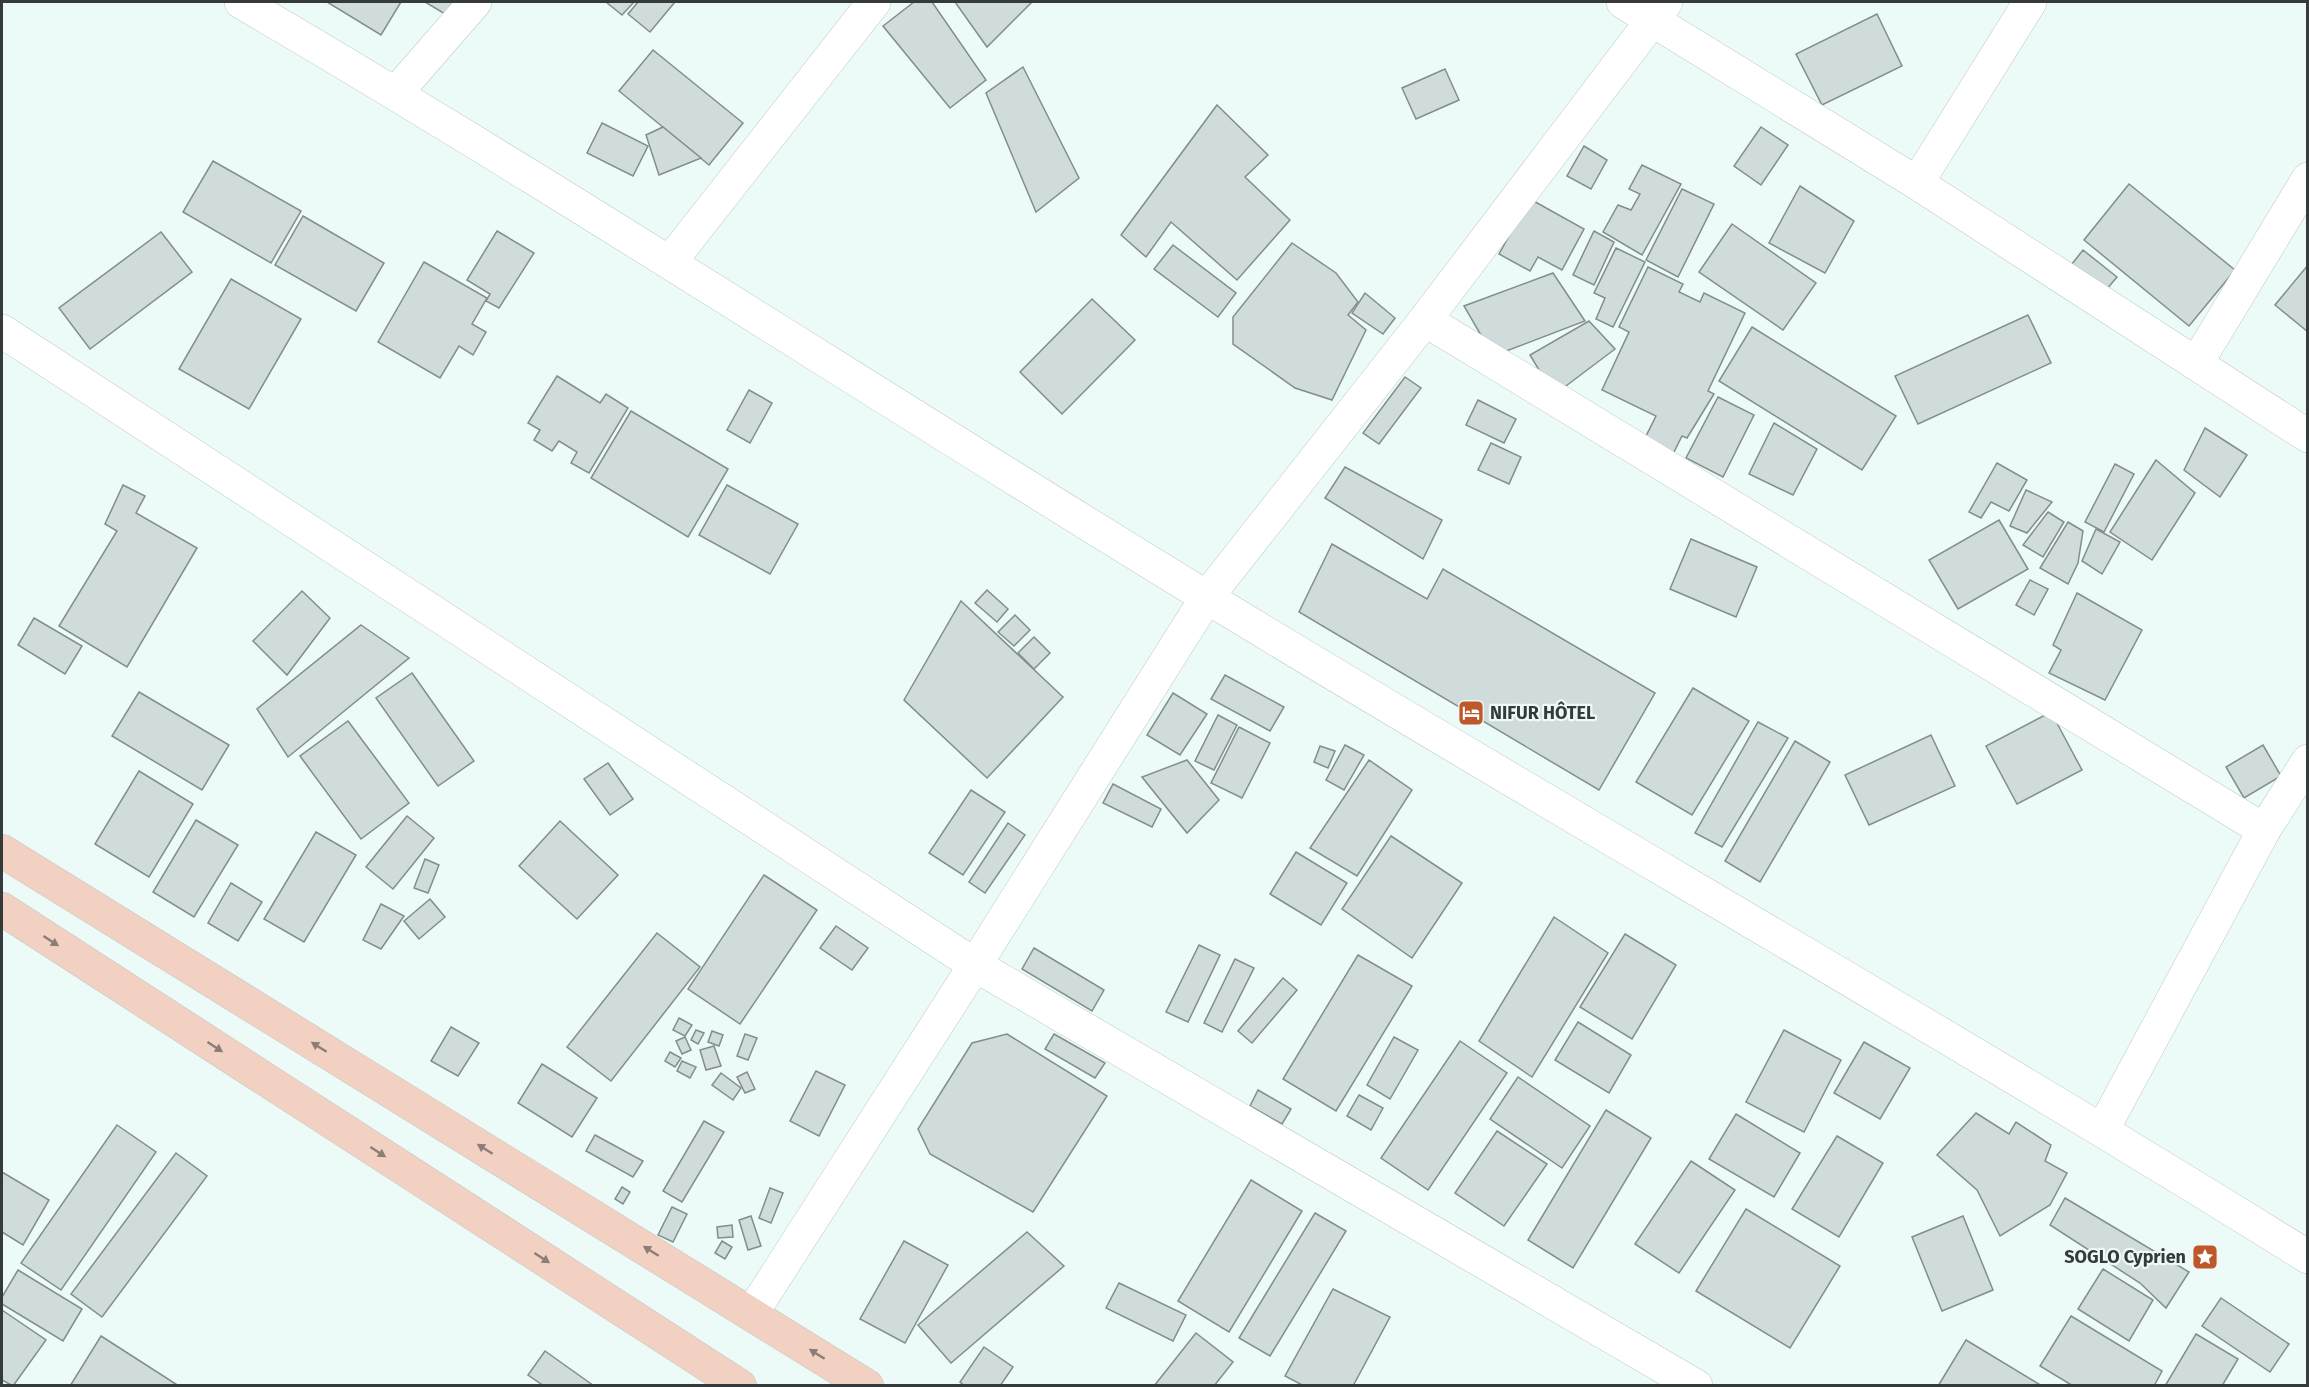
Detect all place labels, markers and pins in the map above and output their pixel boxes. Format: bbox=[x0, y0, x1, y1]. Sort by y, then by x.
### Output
hotel icon: NIFUR HÔTEL bbox=[1456, 698, 1486, 728]
place label: NIFUR HÔTEL bbox=[1490, 701, 1595, 724]
place icon: SOGLO Cyprien bbox=[2190, 1242, 2220, 1272]
place label: SOGLO Cyprien bbox=[2064, 1246, 2186, 1268]

